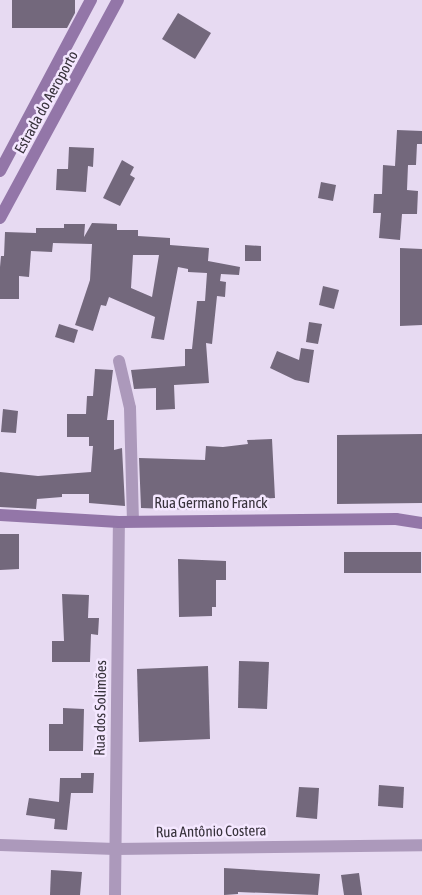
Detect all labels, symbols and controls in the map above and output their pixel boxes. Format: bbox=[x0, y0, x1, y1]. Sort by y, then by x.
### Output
street label: Estrada do Aeroporto bbox=[10, 47, 82, 157]
street label: Rua Germano Franck bbox=[154, 494, 268, 512]
street label: Rua dos Solimões bbox=[90, 660, 110, 756]
street label: Rua Antônio Costera bbox=[156, 821, 266, 841]

